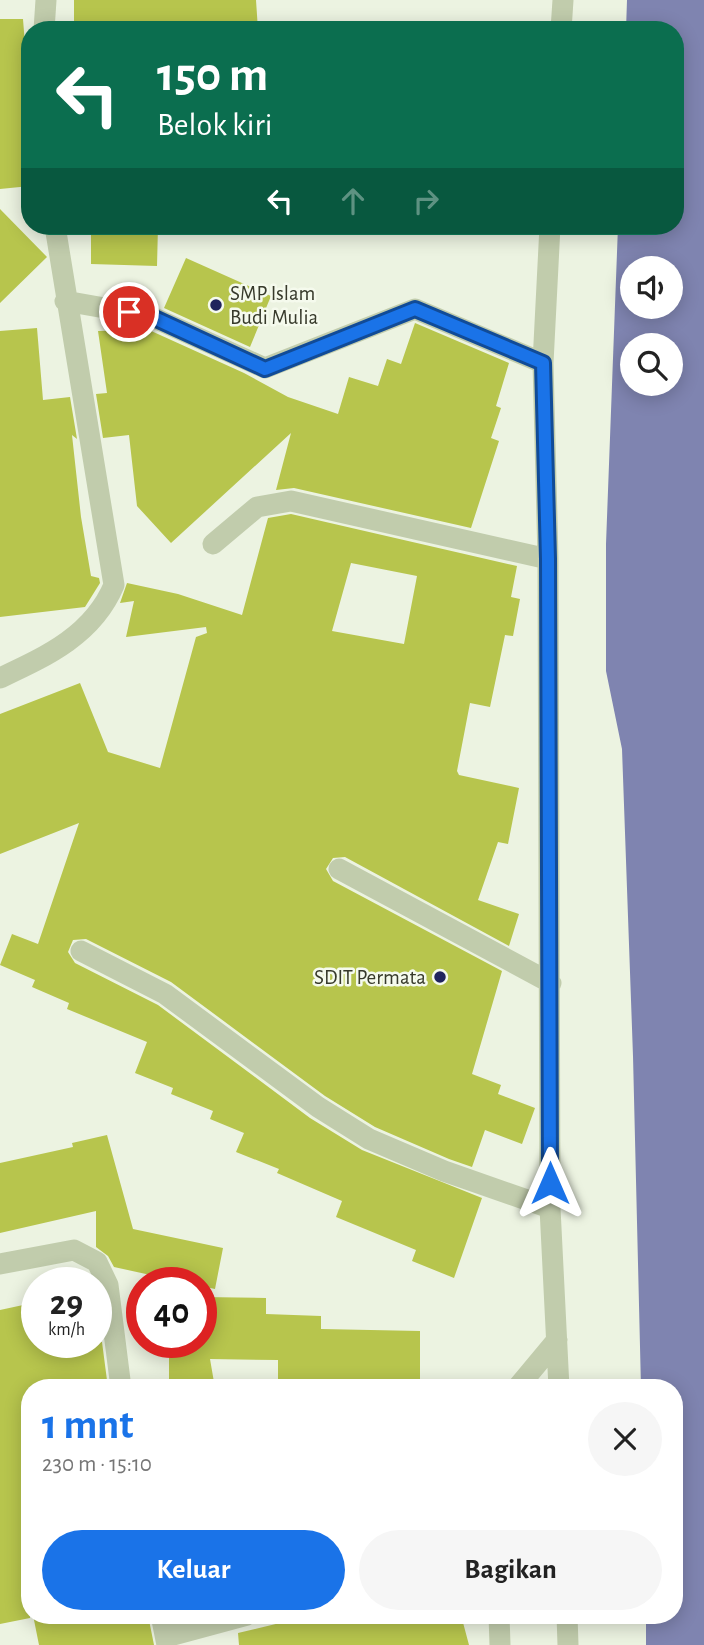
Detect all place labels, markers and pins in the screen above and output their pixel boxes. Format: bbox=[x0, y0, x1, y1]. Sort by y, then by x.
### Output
pin bbox=[99, 282, 159, 342]
place label: SMP Islam Budi Mulia bbox=[230, 283, 319, 328]
marker: SMP Islam Budi Mulia bbox=[208, 297, 224, 313]
place label: SDIT Permata bbox=[314, 967, 426, 988]
marker: SDIT Permata bbox=[432, 969, 448, 985]

